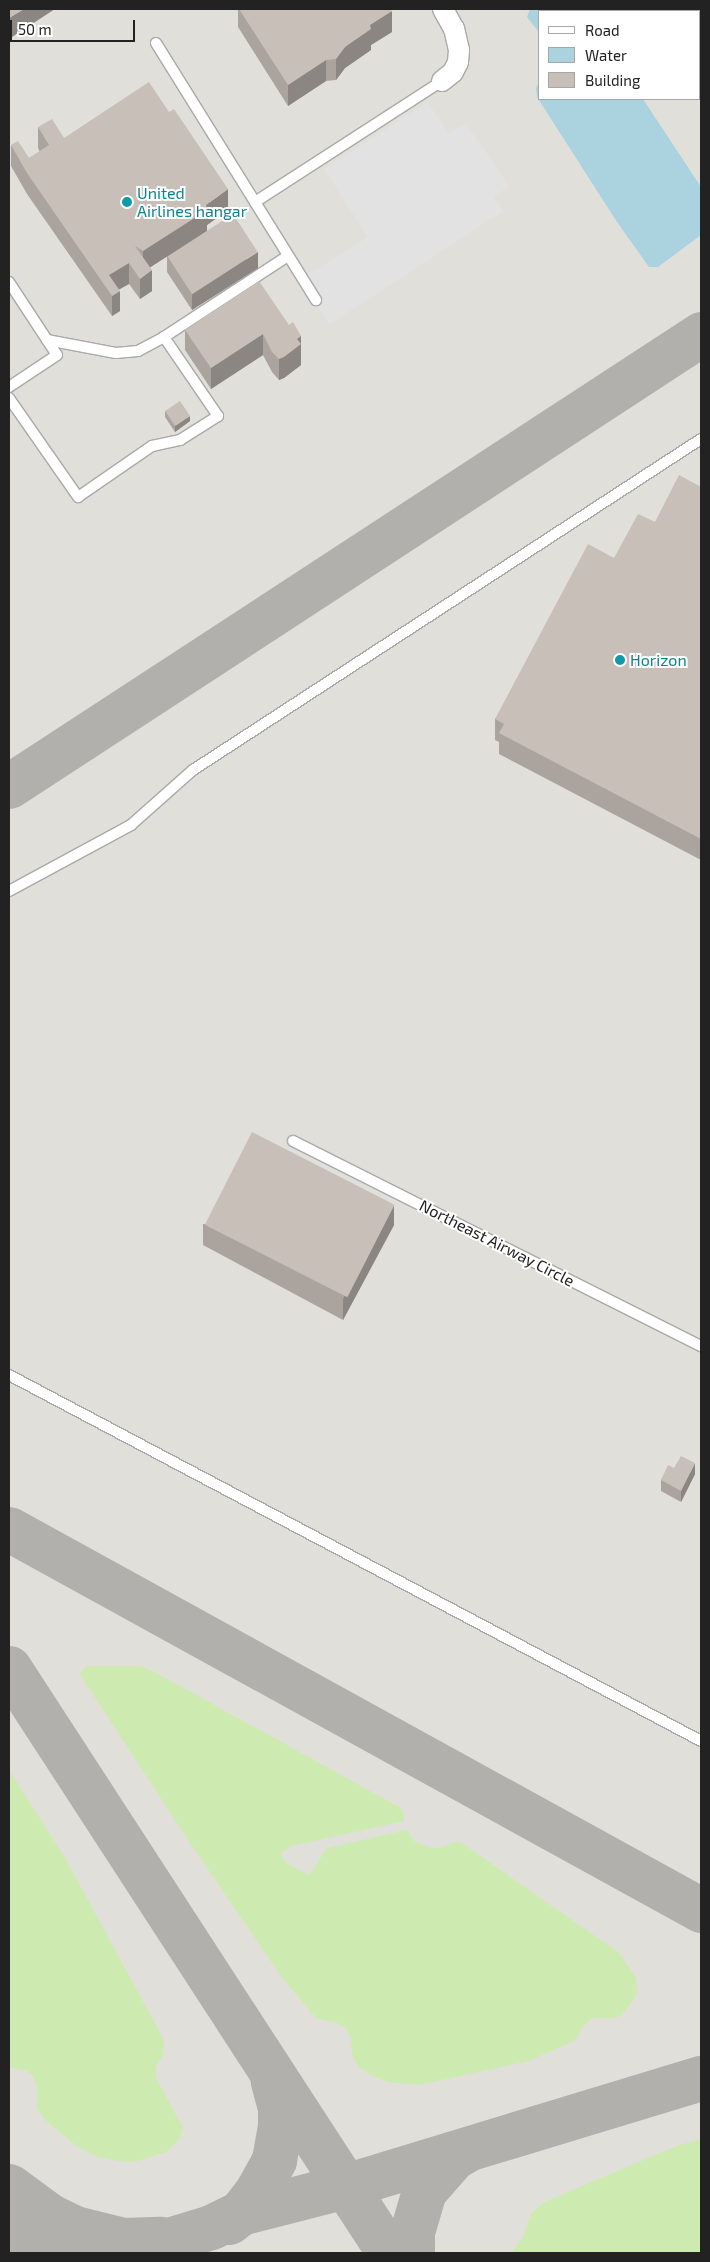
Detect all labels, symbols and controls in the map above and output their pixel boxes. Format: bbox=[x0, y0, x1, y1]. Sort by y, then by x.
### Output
scale bar bbox=[12, 10, 138, 42]
legend bbox=[538, 10, 700, 100]
text: 50 m bbox=[18, 20, 52, 38]
text: Road bbox=[585, 21, 620, 39]
text: Water bbox=[585, 46, 627, 64]
text: Building bbox=[585, 71, 640, 89]
place label: United Airlines hangar bbox=[137, 183, 247, 221]
marker: United Airlines hangar bbox=[121, 196, 133, 208]
place label: Horizon bbox=[630, 650, 687, 670]
marker: Horizon bbox=[614, 654, 626, 666]
street label: Northeast Airway Circle bbox=[416, 1195, 578, 1291]

